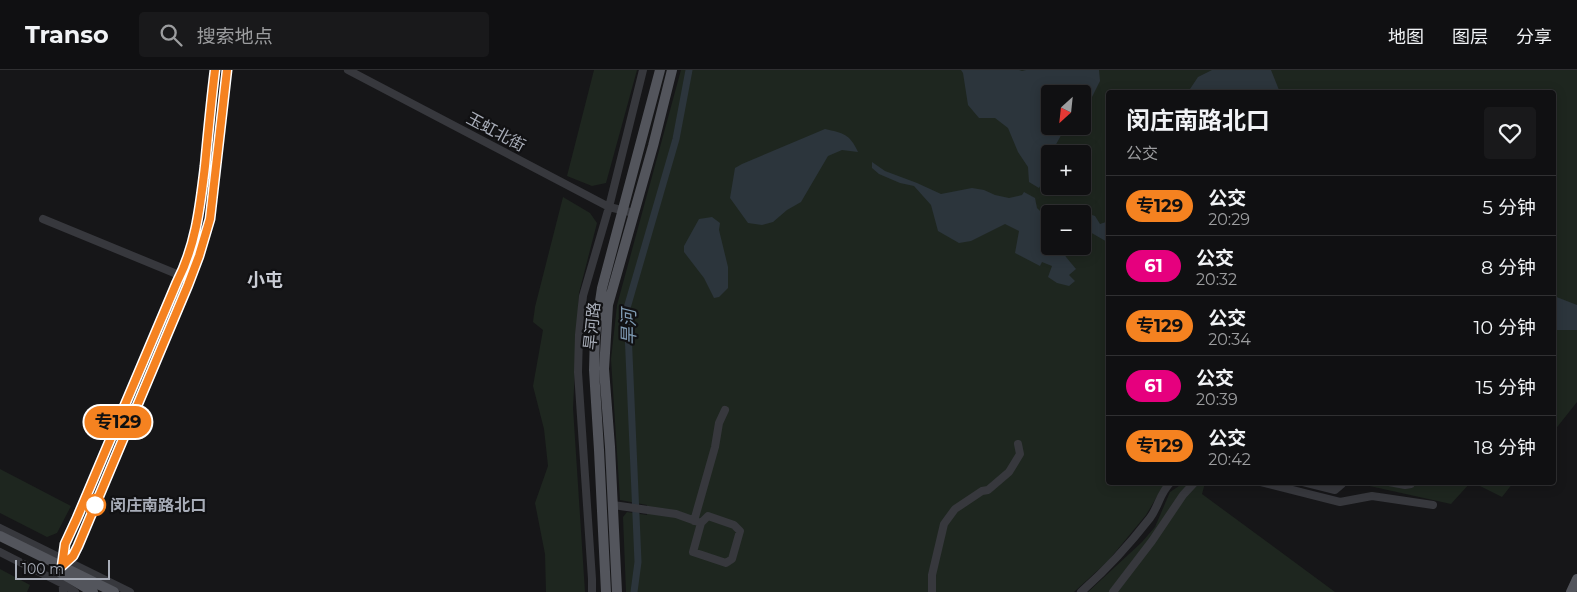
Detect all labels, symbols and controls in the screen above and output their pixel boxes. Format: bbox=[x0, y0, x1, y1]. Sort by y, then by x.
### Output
search box bbox=[139, 12, 489, 57]
text: Transo bbox=[25, 20, 109, 49]
icon: search bbox=[157, 21, 185, 49]
text: 搜索地点 bbox=[197, 25, 273, 48]
text: 地图 bbox=[1388, 26, 1424, 48]
text: 图层 bbox=[1452, 26, 1488, 48]
text: 分享 bbox=[1516, 26, 1552, 48]
north arrow bbox=[1041, 85, 1091, 135]
map controls bbox=[1041, 85, 1091, 255]
text: 闵庄南路北口 bbox=[1126, 106, 1270, 135]
button: heart bbox=[1484, 107, 1536, 159]
street label: 玉虹北街 bbox=[463, 109, 529, 155]
text: 公交 bbox=[1126, 144, 1158, 163]
button: + bbox=[1041, 145, 1091, 195]
text: 公交 bbox=[1208, 187, 1246, 210]
text: 专129 bbox=[1136, 195, 1183, 217]
text: 5 分钟 bbox=[1482, 196, 1536, 219]
button: − bbox=[1041, 205, 1091, 255]
text: 20:29 bbox=[1208, 210, 1250, 229]
text: 公交 bbox=[1196, 247, 1234, 270]
text: 61 bbox=[1144, 255, 1163, 277]
text: 8 分钟 bbox=[1481, 256, 1536, 279]
district label: 小屯 bbox=[247, 269, 283, 291]
text: 20:32 bbox=[1196, 270, 1237, 289]
street label: 旱河路 bbox=[580, 301, 604, 351]
water label: 旱河 bbox=[618, 306, 640, 345]
text: 公交 bbox=[1208, 307, 1246, 330]
text: 专129 bbox=[1136, 315, 1183, 337]
text: 10 分钟 bbox=[1474, 316, 1536, 339]
text: 20:34 bbox=[1208, 330, 1251, 349]
text: 公交 bbox=[1196, 367, 1234, 390]
text: 61 bbox=[1144, 375, 1163, 397]
text: 15 分钟 bbox=[1475, 376, 1536, 399]
text: 20:39 bbox=[1196, 390, 1238, 409]
line badge: 专129 bbox=[83, 406, 153, 438]
text: 专129 bbox=[94, 411, 142, 433]
text: 公交 bbox=[1208, 427, 1246, 450]
text: 专129 bbox=[1136, 435, 1183, 457]
text: 18 分钟 bbox=[1474, 436, 1536, 459]
text: 20:42 bbox=[1208, 450, 1251, 469]
marker: 闵庄南路北口 bbox=[84, 494, 106, 516]
place label: 闵庄南路北口 bbox=[110, 496, 206, 515]
scale bar bbox=[15, 557, 110, 580]
text: 100 m bbox=[22, 560, 64, 578]

